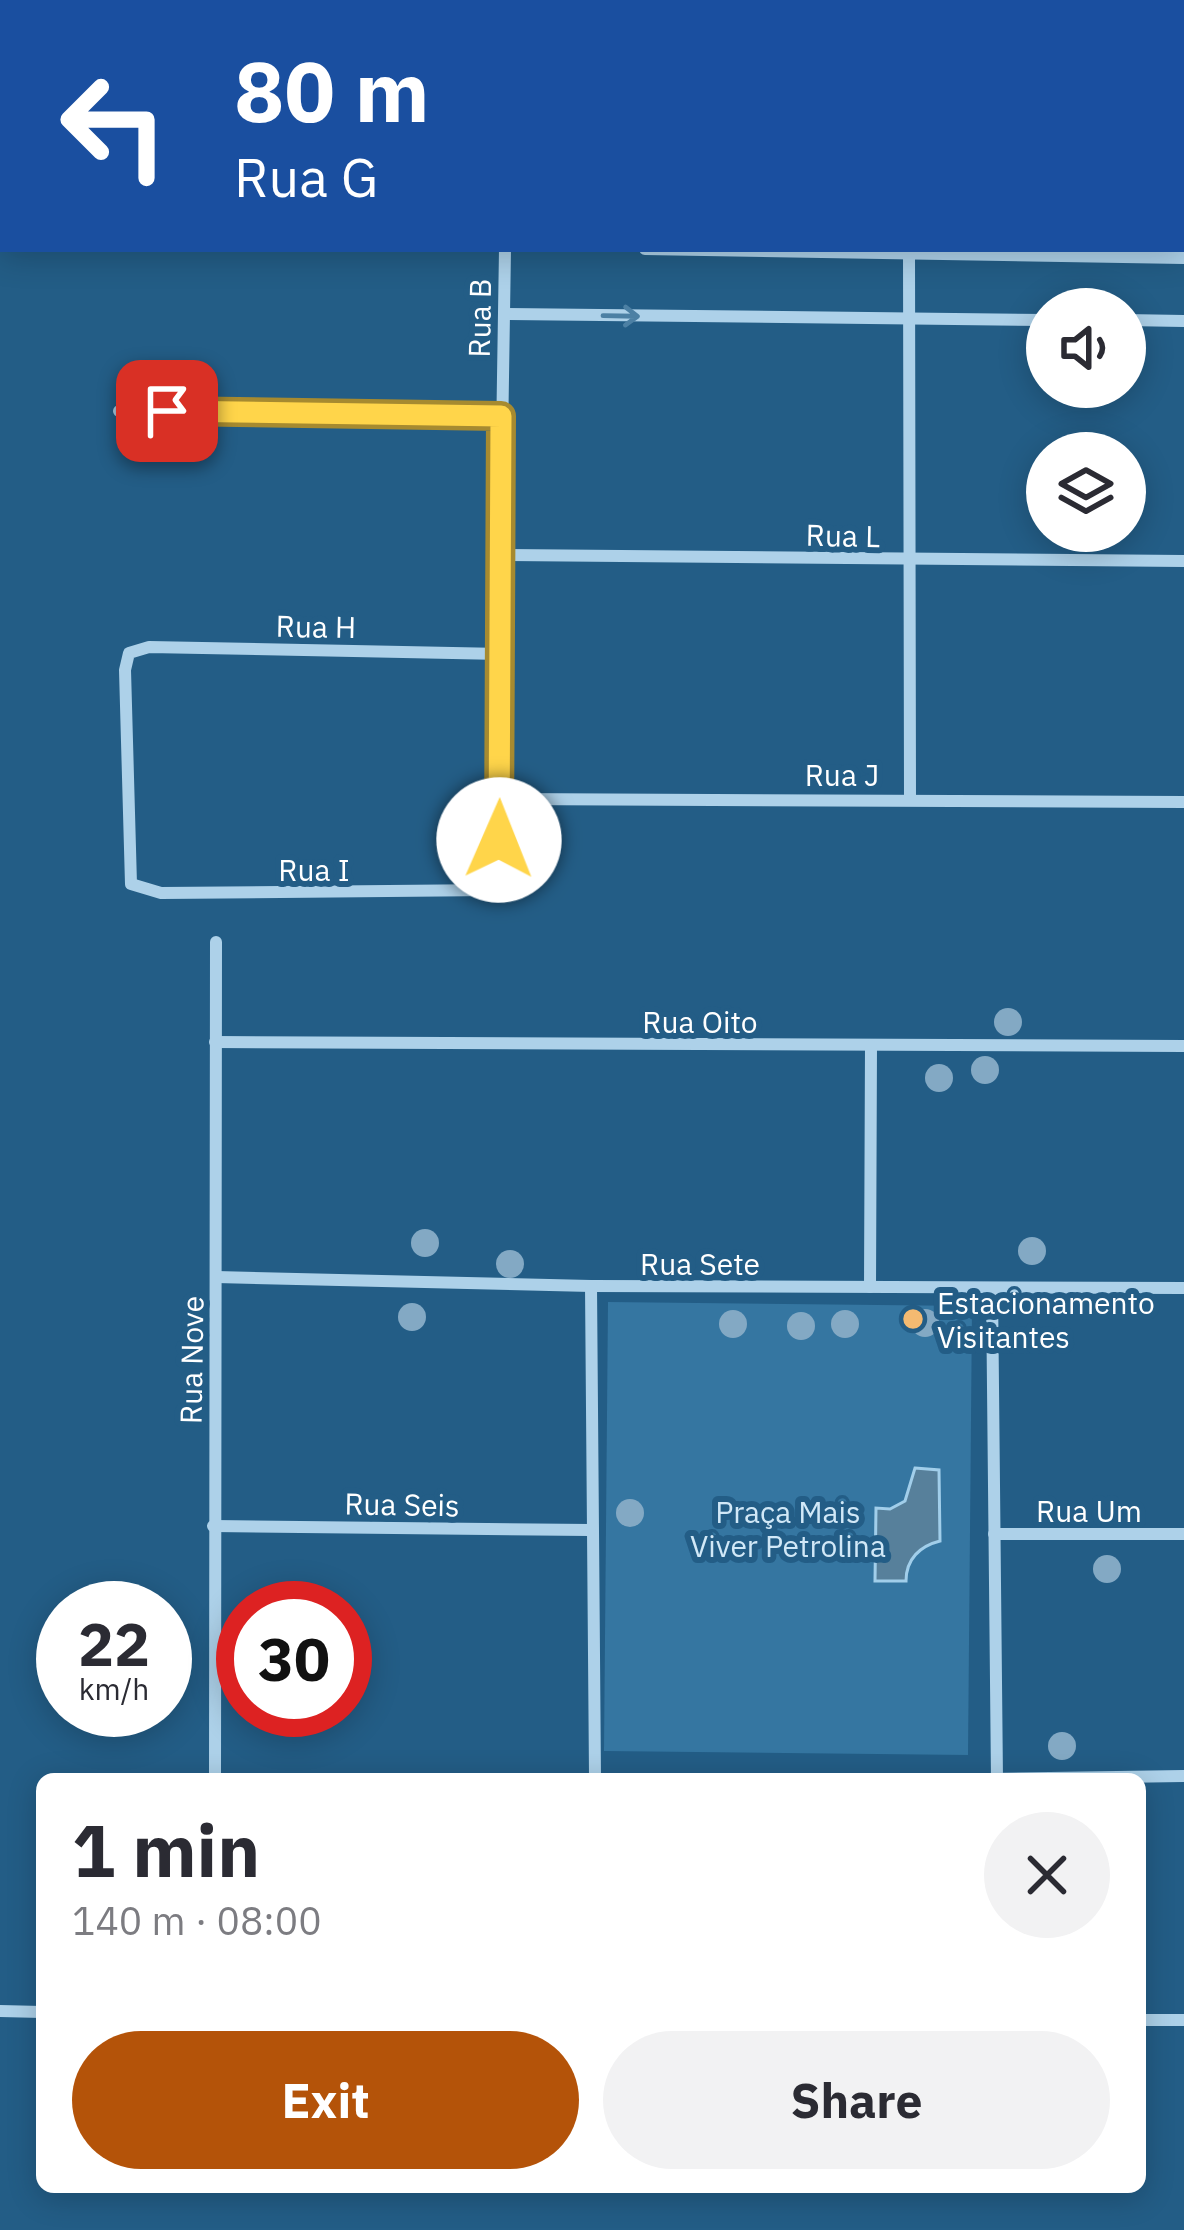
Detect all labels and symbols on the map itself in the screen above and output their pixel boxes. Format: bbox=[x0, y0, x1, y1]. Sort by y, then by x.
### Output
street label: Rua B bbox=[459, 278, 499, 358]
one-way arrow bbox=[601, 305, 640, 327]
pin bbox=[116, 360, 218, 462]
street label: Rua L bbox=[805, 515, 881, 555]
street label: Rua H bbox=[275, 606, 357, 646]
street label: Rua J bbox=[805, 755, 879, 794]
position arrow bbox=[436, 777, 562, 903]
street label: Rua I bbox=[278, 850, 350, 889]
street label: Rua Oito bbox=[642, 1002, 758, 1041]
street label: Rua Sete bbox=[640, 1244, 760, 1283]
place label: Estacionamento Visitantes bbox=[937, 1283, 1155, 1356]
street label: Rua Nove bbox=[170, 1296, 212, 1424]
marker: Estacionamento Visitantes bbox=[900, 1306, 926, 1332]
street label: Rua Seis bbox=[344, 1483, 460, 1525]
street label: Rua Um bbox=[1036, 1491, 1142, 1530]
park label: Praça Mais Viver Petrolina bbox=[690, 1492, 886, 1565]
speed limit sign: 30 bbox=[216, 1581, 372, 1737]

